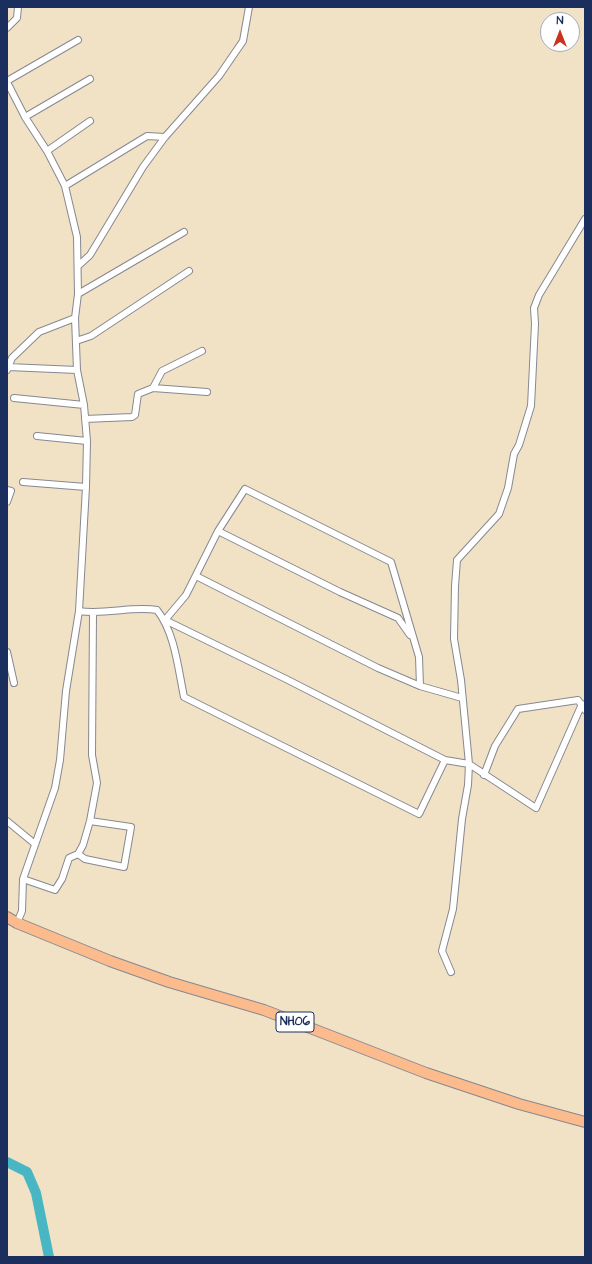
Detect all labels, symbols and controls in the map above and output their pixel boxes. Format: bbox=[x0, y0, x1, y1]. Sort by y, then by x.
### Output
north arrow bbox=[540, 12, 580, 52]
text: N bbox=[557, 13, 563, 28]
road number: NH06 bbox=[276, 1012, 314, 1032]

